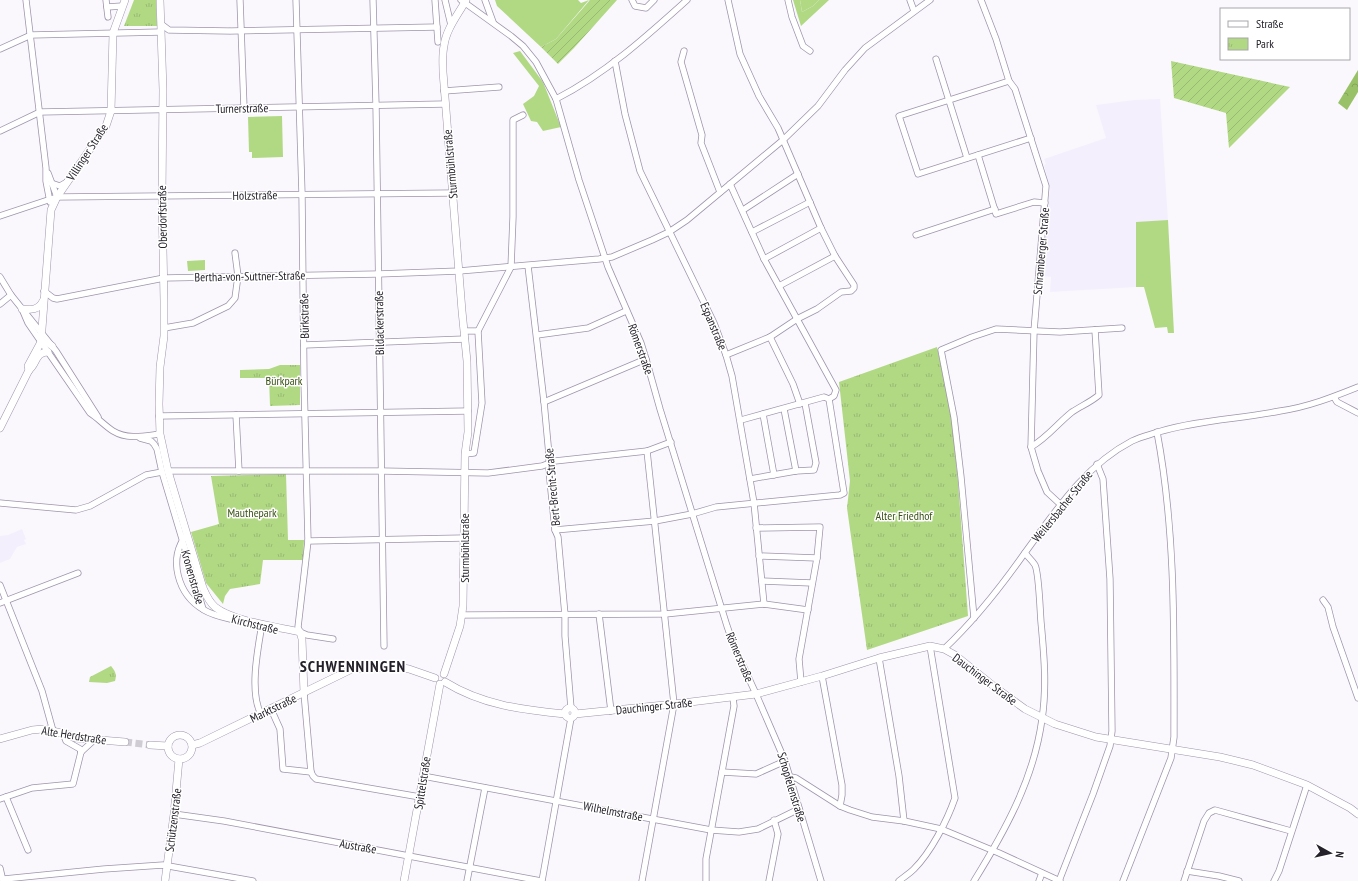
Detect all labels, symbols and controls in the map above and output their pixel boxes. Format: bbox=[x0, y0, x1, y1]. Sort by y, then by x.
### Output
legend bbox=[1220, 8, 1350, 60]
text: Straße bbox=[1256, 16, 1283, 31]
text: Park bbox=[1256, 36, 1274, 51]
street label: Turnerstraße bbox=[216, 100, 268, 116]
street label: Villinger Straße bbox=[62, 121, 111, 184]
street label: Sturmbühlstraße bbox=[439, 129, 461, 199]
street label: Oberdorfstraße bbox=[154, 185, 170, 249]
street label: Holzstraße bbox=[232, 187, 278, 203]
street label: Schramberger Straße bbox=[1030, 207, 1052, 295]
street label: Bertha-von-Suttner-Straße bbox=[194, 268, 306, 284]
street label: Bildackerstraße bbox=[371, 291, 387, 355]
street label: Bürkstraße bbox=[296, 293, 312, 339]
street label: Espanstraße bbox=[697, 300, 731, 352]
street label: Römerstraße bbox=[625, 322, 657, 376]
park label: Bürkpark bbox=[266, 373, 303, 388]
street label: Bert-Brecht-Straße bbox=[541, 447, 563, 526]
street label: Weilersbacher Straße bbox=[1028, 467, 1096, 545]
park label: Mauthepark bbox=[227, 505, 277, 520]
park label: Alter Friedhof bbox=[876, 508, 933, 523]
street label: Sturmbühlstraße bbox=[457, 513, 472, 583]
street label: Kronenstraße bbox=[178, 548, 208, 606]
street label: Kirchstraße bbox=[230, 611, 280, 637]
street label: Römerstraße bbox=[723, 630, 757, 684]
street label: Dauchinger Straße bbox=[950, 650, 1020, 708]
district label: SCHWENNINGEN bbox=[300, 656, 406, 676]
street label: Marktstraße bbox=[247, 690, 299, 726]
street label: Dauchinger Straße bbox=[615, 695, 693, 717]
street label: Alte Herdstraße bbox=[41, 722, 107, 748]
street label: Schopfelenstraße bbox=[774, 750, 810, 824]
street label: Spittelstraße bbox=[410, 755, 434, 811]
street label: Schützenstraße bbox=[162, 787, 184, 853]
street label: Wilhelmstraße bbox=[582, 798, 644, 824]
north arrow bbox=[1310, 833, 1350, 873]
street label: Austraße bbox=[338, 835, 378, 857]
text: N bbox=[1333, 850, 1347, 858]

